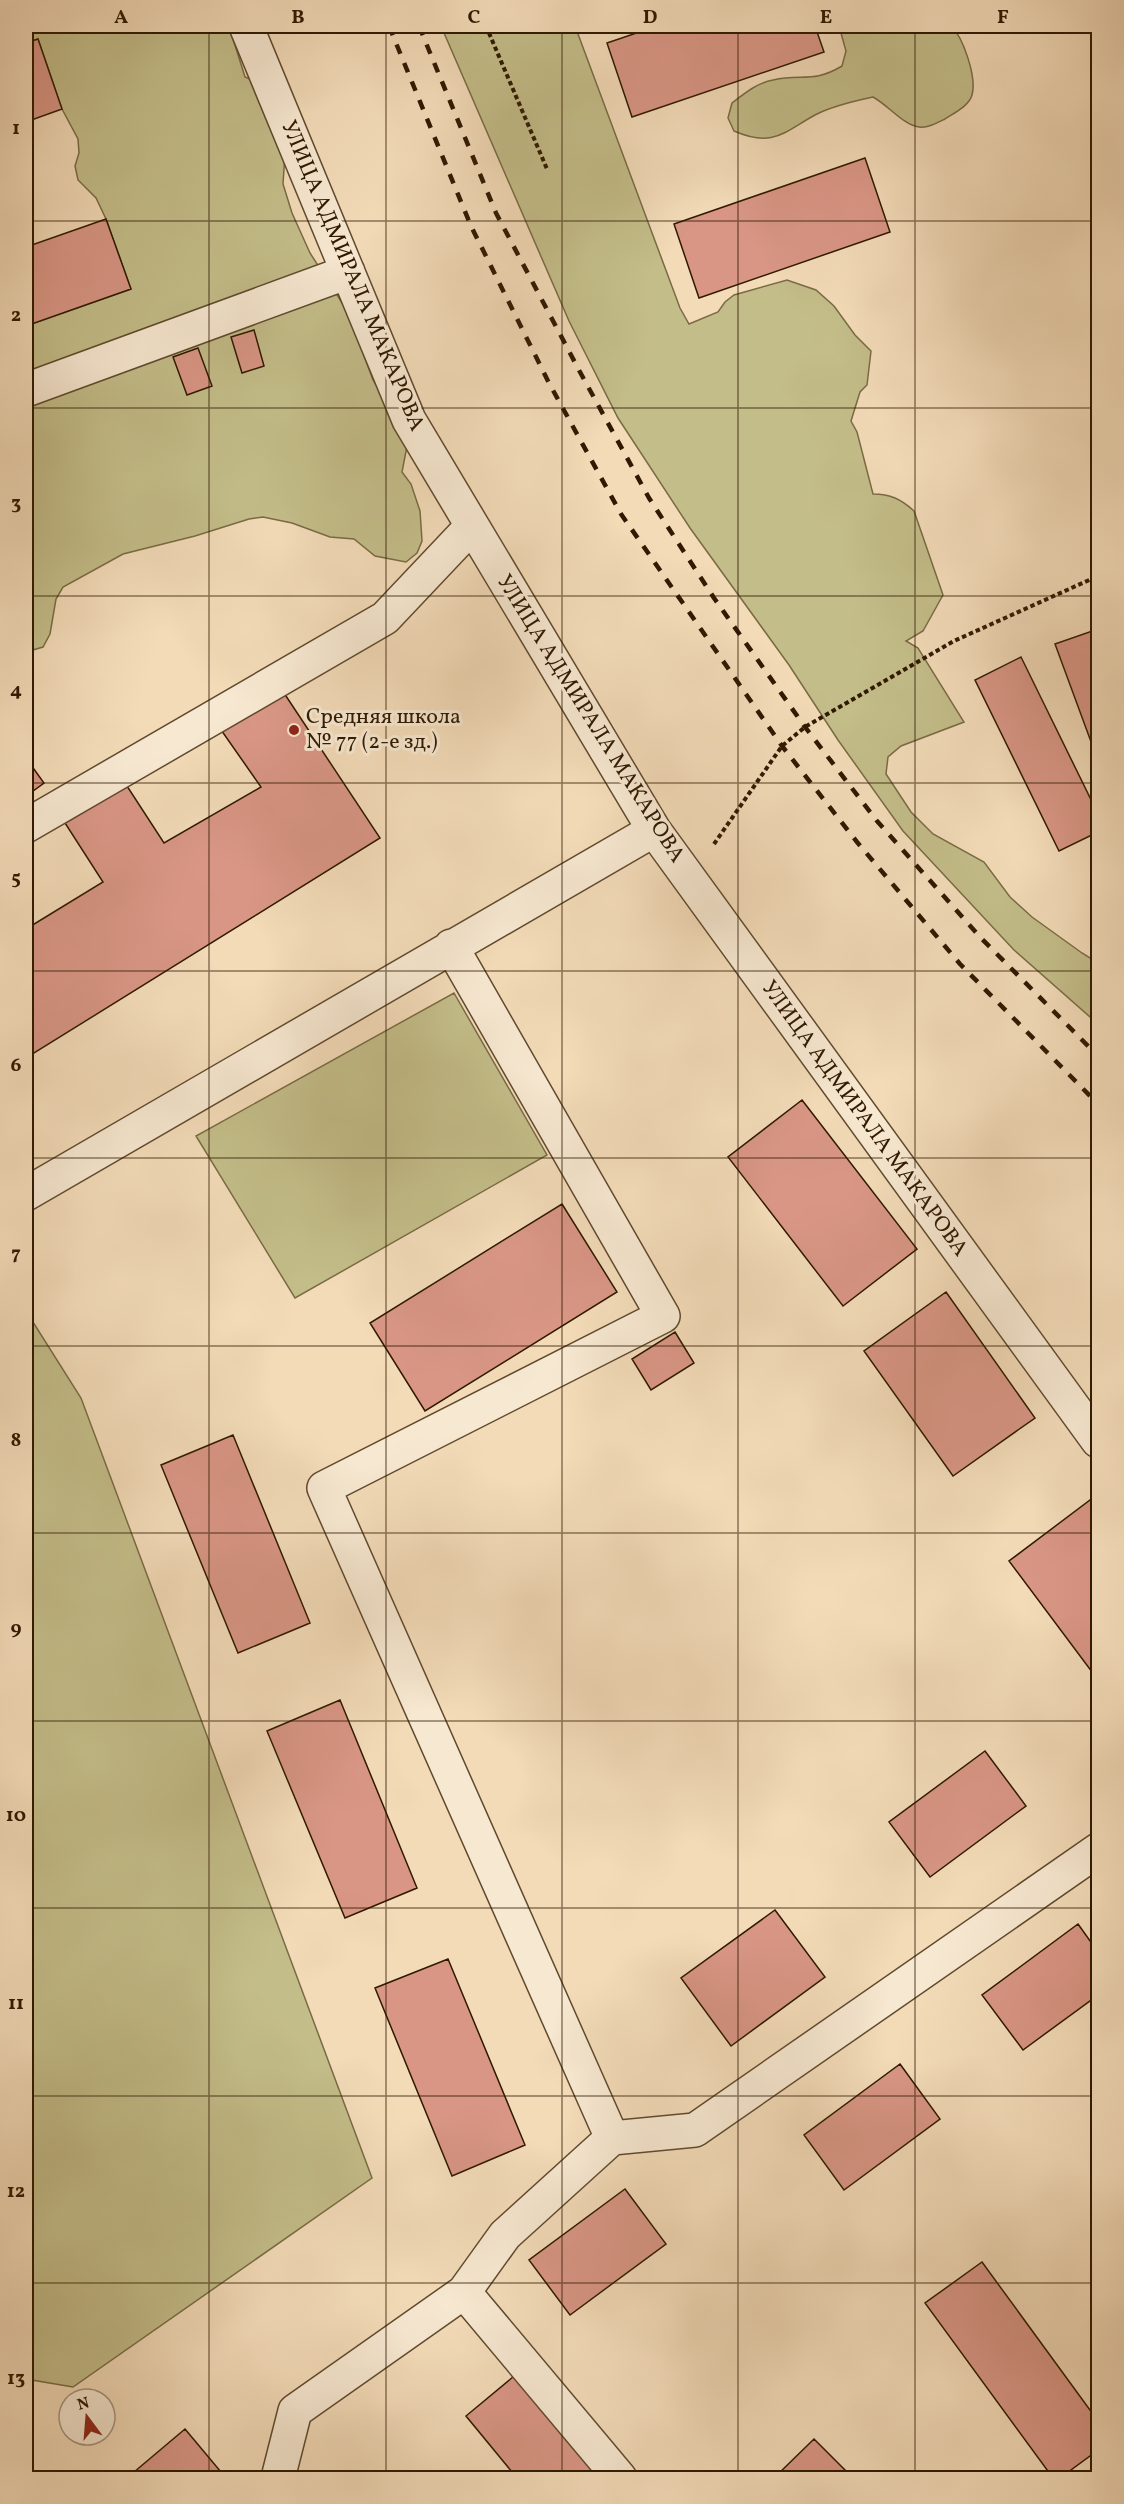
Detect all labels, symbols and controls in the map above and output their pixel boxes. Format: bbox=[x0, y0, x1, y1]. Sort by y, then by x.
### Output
text: A bbox=[114, 4, 128, 32]
text: B bbox=[291, 4, 305, 32]
text: C bbox=[468, 4, 481, 32]
text: D bbox=[643, 4, 657, 32]
text: E bbox=[820, 4, 832, 32]
text: F bbox=[997, 4, 1009, 32]
text: 1 bbox=[12, 115, 20, 143]
street label: УЛИЦА АДМИРАЛА МАКАРОВА bbox=[272, 116, 432, 436]
text: 2 bbox=[11, 302, 21, 330]
text: 3 bbox=[11, 490, 21, 518]
street label: УЛИЦА АДМИРАЛА МАКАРОВА bbox=[488, 569, 692, 869]
text: 4 bbox=[10, 677, 22, 705]
place label: Средняя школа № 77 (2-е зд.) bbox=[306, 702, 461, 758]
marker: Средняя школа № 77 (2-е зд.) bbox=[287, 723, 301, 737]
text: 5 bbox=[11, 865, 21, 893]
street label: УЛИЦА АДМИРАЛА МАКАРОВА bbox=[753, 975, 975, 1263]
text: 6 bbox=[11, 1052, 22, 1080]
text: 7 bbox=[11, 1240, 21, 1268]
text: 8 bbox=[11, 1427, 21, 1455]
text: 9 bbox=[10, 1615, 22, 1643]
text: 10 bbox=[6, 1802, 26, 1830]
text: 11 bbox=[8, 1990, 24, 2018]
text: 12 bbox=[7, 2178, 25, 2206]
text: 13 bbox=[7, 2365, 25, 2393]
north arrow bbox=[57, 2387, 117, 2447]
text: N bbox=[75, 2392, 92, 2417]

